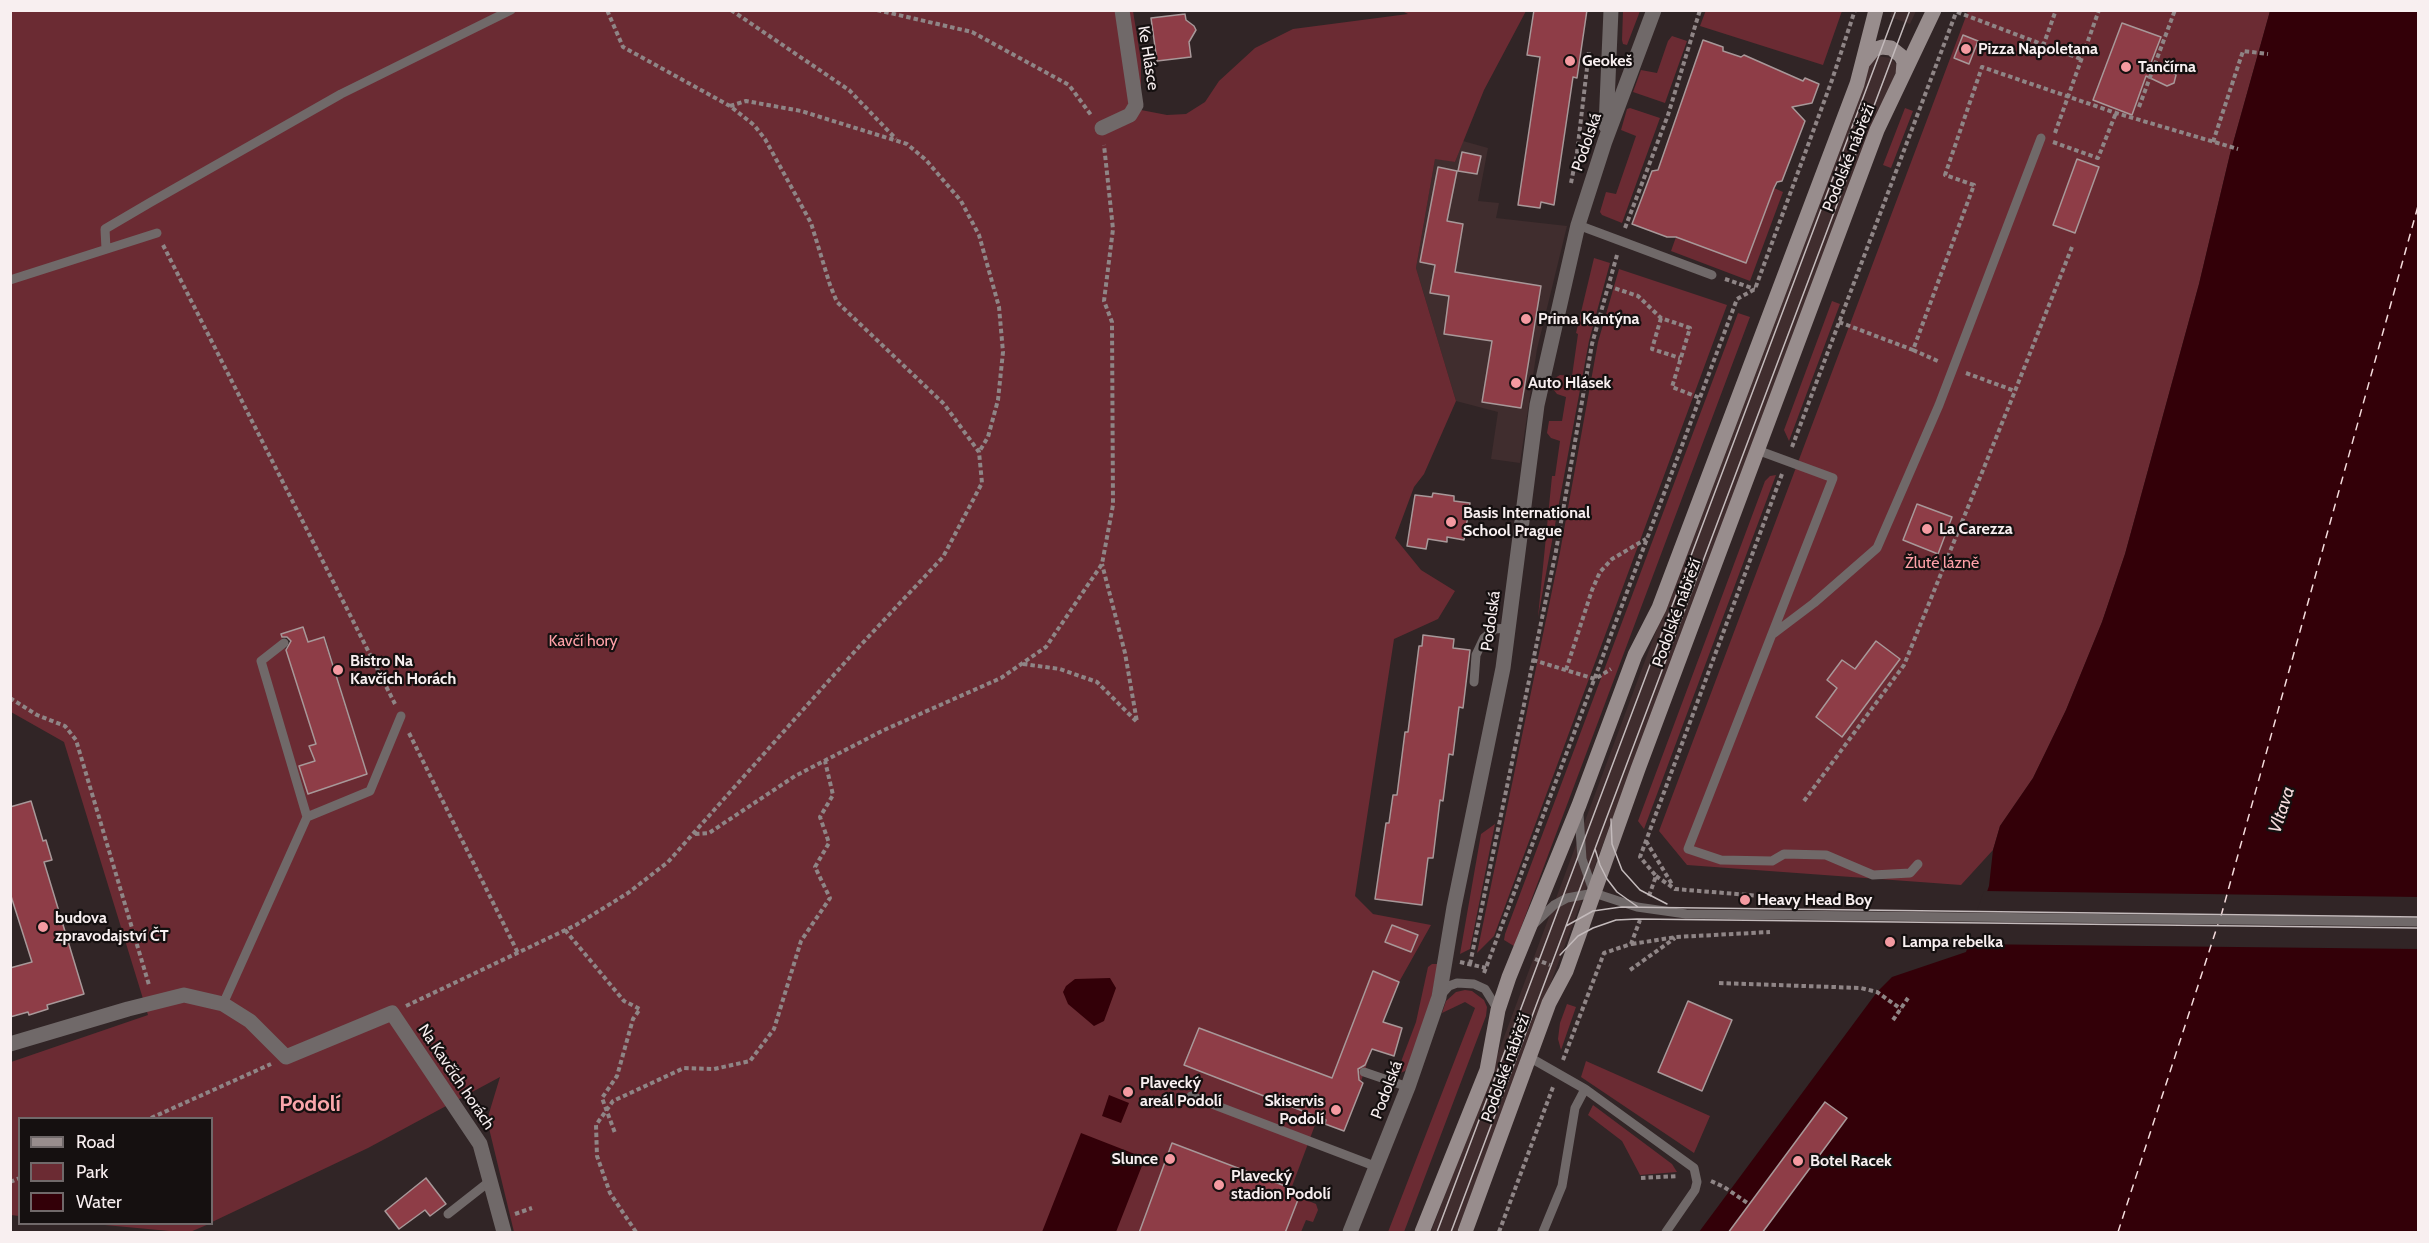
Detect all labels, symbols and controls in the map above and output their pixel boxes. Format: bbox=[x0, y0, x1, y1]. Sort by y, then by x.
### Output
street label: Ke Hlásce bbox=[1133, 24, 1163, 92]
place label: Pizza Napoletana bbox=[1978, 39, 2098, 59]
marker: Pizza Napoletana bbox=[1959, 42, 1973, 56]
place label: Geokeš bbox=[1582, 51, 1632, 71]
marker: Geokeš bbox=[1563, 54, 1577, 68]
place label: Tančírna bbox=[2138, 57, 2196, 77]
marker: Tančírna bbox=[2119, 60, 2133, 74]
street label: Podolské nábřeží bbox=[1819, 102, 1879, 214]
street label: Podolská bbox=[1568, 110, 1606, 174]
place label: Prima Kantýna bbox=[1538, 309, 1640, 329]
marker: Prima Kantýna bbox=[1519, 312, 1533, 326]
place label: Auto Hlásek bbox=[1528, 373, 1611, 393]
marker: Auto Hlásek bbox=[1509, 376, 1523, 390]
place label: Basis International School Prague bbox=[1463, 503, 1590, 541]
marker: Basis International School Prague bbox=[1444, 515, 1458, 529]
place label: La Carezza bbox=[1939, 519, 2013, 539]
marker: La Carezza bbox=[1920, 522, 1934, 536]
park label: Žluté lázně bbox=[1905, 553, 1979, 573]
street label: Podolské nábřeží bbox=[1648, 556, 1706, 670]
street label: Podolská bbox=[1477, 590, 1505, 652]
park label: Kavčí hory bbox=[548, 631, 618, 651]
place label: Bistro Na Kavčích Horách bbox=[350, 651, 456, 689]
marker: Bistro Na Kavčích Horách bbox=[331, 663, 345, 677]
water label: Vltava bbox=[2264, 784, 2300, 836]
place label: Heavy Head Boy bbox=[1757, 890, 1872, 910]
marker: Heavy Head Boy bbox=[1738, 893, 1752, 907]
place label: budova zpravodajství ČT bbox=[55, 908, 169, 946]
marker: budova zpravodajství ČT bbox=[36, 920, 50, 934]
place label: Lampa rebelka bbox=[1902, 932, 2003, 952]
marker: Lampa rebelka bbox=[1883, 935, 1897, 949]
street label: Podolské nábřeží bbox=[1477, 1011, 1535, 1125]
street label: Na Kavčích horách bbox=[414, 1021, 498, 1133]
street label: Podolská bbox=[1367, 1058, 1407, 1122]
place label: Plavecký areál Podolí bbox=[1140, 1073, 1222, 1111]
marker: Plavecký areál Podolí bbox=[1121, 1085, 1135, 1099]
place label: Skiservis Podolí bbox=[1264, 1091, 1324, 1129]
district label: Podolí bbox=[279, 1092, 341, 1118]
marker: Skiservis Podolí bbox=[1329, 1103, 1343, 1117]
legend bbox=[18, 1117, 213, 1225]
text: Road bbox=[76, 1131, 115, 1153]
place label: Slunce bbox=[1112, 1149, 1158, 1169]
place label: Botel Racek bbox=[1810, 1151, 1892, 1171]
marker: Slunce bbox=[1163, 1152, 1177, 1166]
marker: Botel Racek bbox=[1791, 1154, 1805, 1168]
text: Park bbox=[76, 1161, 108, 1183]
place label: Plavecký stadion Podolí bbox=[1231, 1166, 1331, 1204]
marker: Plavecký stadion Podolí bbox=[1212, 1178, 1226, 1192]
text: Water bbox=[76, 1191, 122, 1213]

